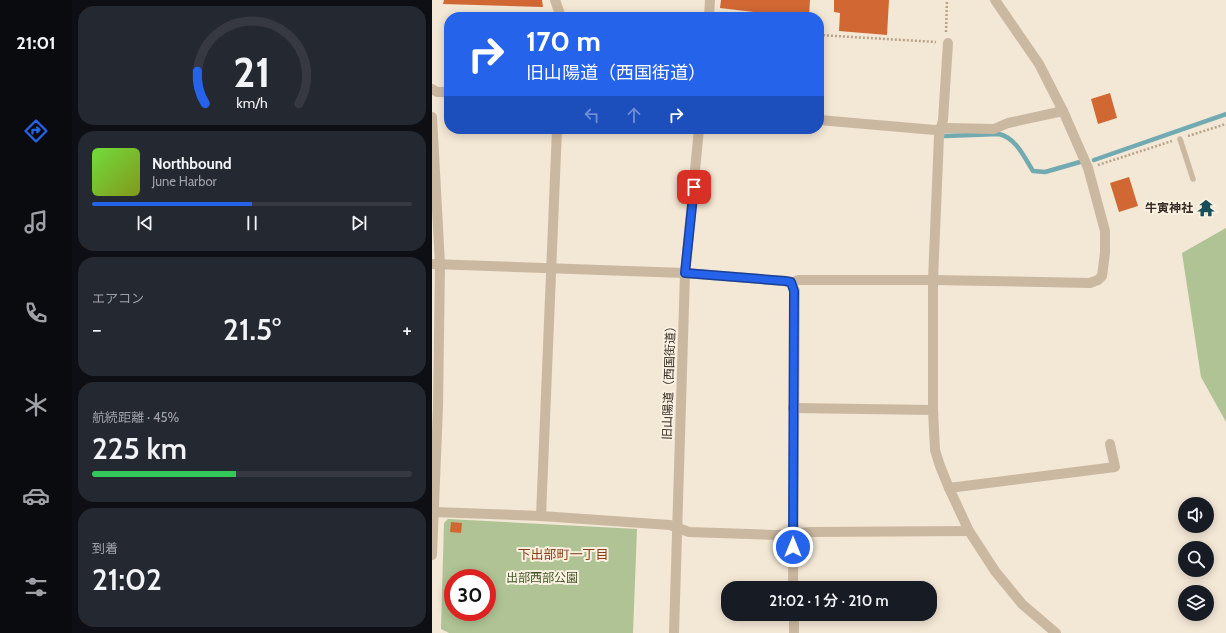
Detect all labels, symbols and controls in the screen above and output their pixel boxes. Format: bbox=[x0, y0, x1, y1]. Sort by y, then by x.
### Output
text: 170 m bbox=[526, 24, 601, 58]
icon: right bbox=[460, 28, 512, 80]
text: 21:01 bbox=[16, 32, 56, 54]
text: 21 bbox=[233, 47, 271, 97]
text: 旧山陽道（西国街道） bbox=[526, 62, 706, 84]
text: km/h bbox=[236, 93, 268, 111]
icon: left bbox=[581, 104, 603, 126]
icon: ahead bbox=[623, 104, 645, 126]
icon: right bbox=[665, 104, 687, 126]
icon: directions bbox=[22, 117, 50, 145]
text: Northbound bbox=[152, 155, 232, 173]
pin bbox=[677, 170, 711, 204]
text: June Harbor bbox=[152, 173, 217, 189]
icon: arrive bbox=[683, 176, 705, 198]
temple icon: 牛寅神社 bbox=[1196, 198, 1216, 218]
place label: 牛寅神社 bbox=[1145, 200, 1193, 215]
icon: music bbox=[22, 208, 50, 236]
icon: previous bbox=[134, 212, 156, 234]
icon: pause bbox=[241, 212, 263, 234]
icon: next bbox=[348, 212, 370, 234]
text: エアコン bbox=[92, 290, 144, 306]
icon: phone bbox=[22, 299, 50, 327]
text: 21.5° bbox=[223, 311, 281, 348]
text: − bbox=[92, 316, 102, 343]
text: + bbox=[402, 316, 412, 343]
street label: 旧山陽道（西国街道） bbox=[659, 320, 678, 440]
icon: climate bbox=[22, 391, 50, 419]
text: 航続距離 · 45% bbox=[92, 409, 179, 425]
text: 225 km bbox=[92, 430, 187, 467]
icon: car bbox=[22, 482, 50, 510]
map controls bbox=[1178, 497, 1214, 621]
button: sound bbox=[1178, 497, 1214, 533]
position arrow bbox=[772, 526, 814, 568]
text: 到着 bbox=[92, 540, 118, 556]
button: search bbox=[1178, 541, 1214, 577]
district label: 下出部町一丁目 bbox=[517, 546, 609, 562]
text: 21:02 bbox=[92, 561, 162, 598]
speed limit sign: 30 bbox=[444, 569, 496, 621]
park label: 出部西部公園 bbox=[506, 570, 578, 585]
icon: filters bbox=[22, 573, 50, 601]
button: layers bbox=[1178, 585, 1214, 621]
text: 21:02 · 1 分 · 210 m bbox=[769, 592, 889, 610]

